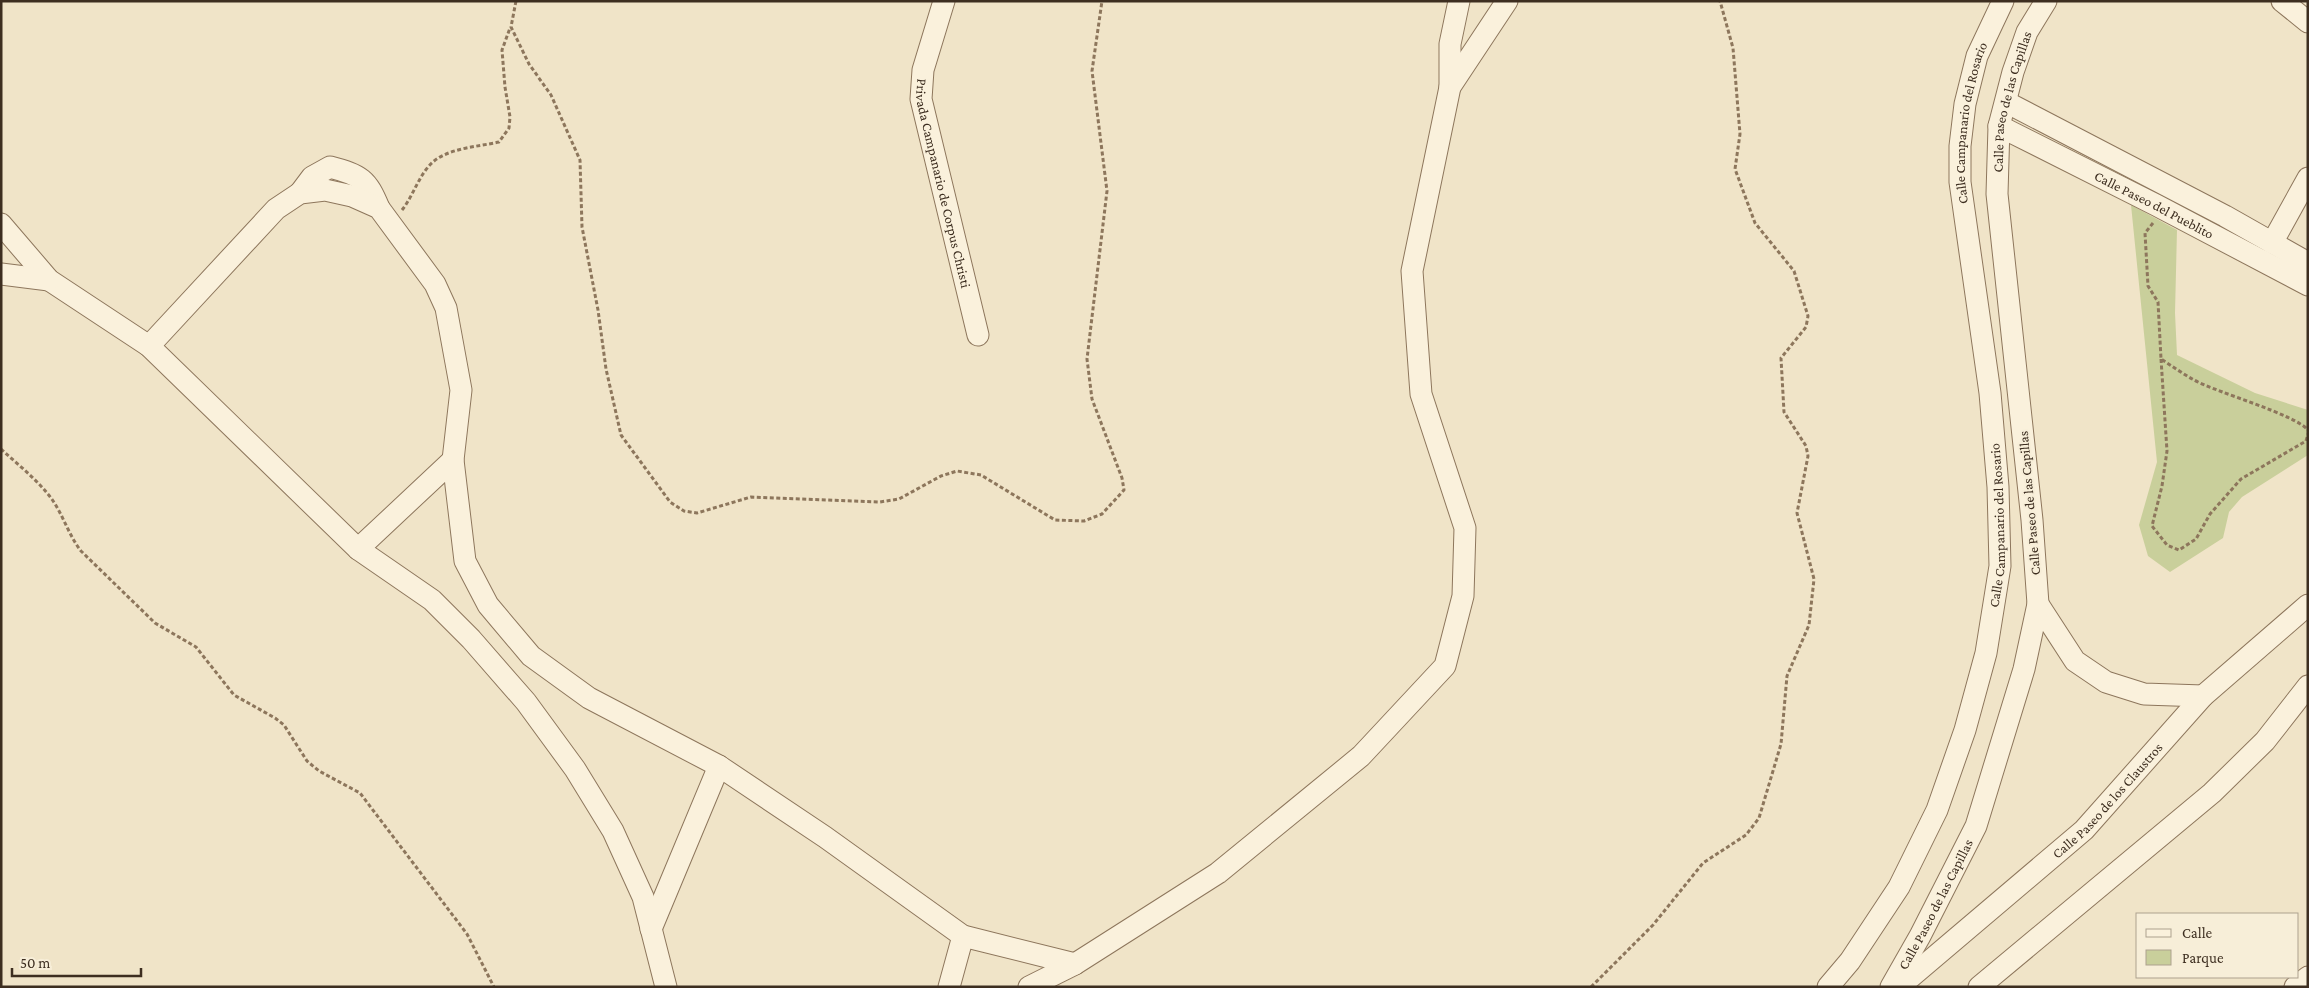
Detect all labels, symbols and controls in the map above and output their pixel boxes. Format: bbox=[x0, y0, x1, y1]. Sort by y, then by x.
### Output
street label: Calle Paseo de las Capillas bbox=[1990, 29, 2035, 173]
street label: Calle Campanario del Rosario bbox=[1952, 39, 1991, 205]
street label: Privada Campanario de Corpus Christi bbox=[913, 78, 974, 290]
street label: Calle Paseo del Pueblito bbox=[2092, 167, 2217, 242]
street label: Calle Paseo de las Capillas bbox=[2015, 430, 2043, 576]
street label: Calle Campanario del Rosario bbox=[1985, 442, 2008, 609]
street label: Calle Paseo de los Claustros bbox=[2049, 739, 2166, 862]
street label: Calle Paseo de las Capillas bbox=[1895, 836, 1976, 972]
legend bbox=[2136, 913, 2299, 978]
text: Calle bbox=[2182, 925, 2213, 941]
scale bar bbox=[12, 946, 141, 978]
text: Parque bbox=[2182, 950, 2224, 967]
text: 50 m bbox=[20, 955, 50, 971]

